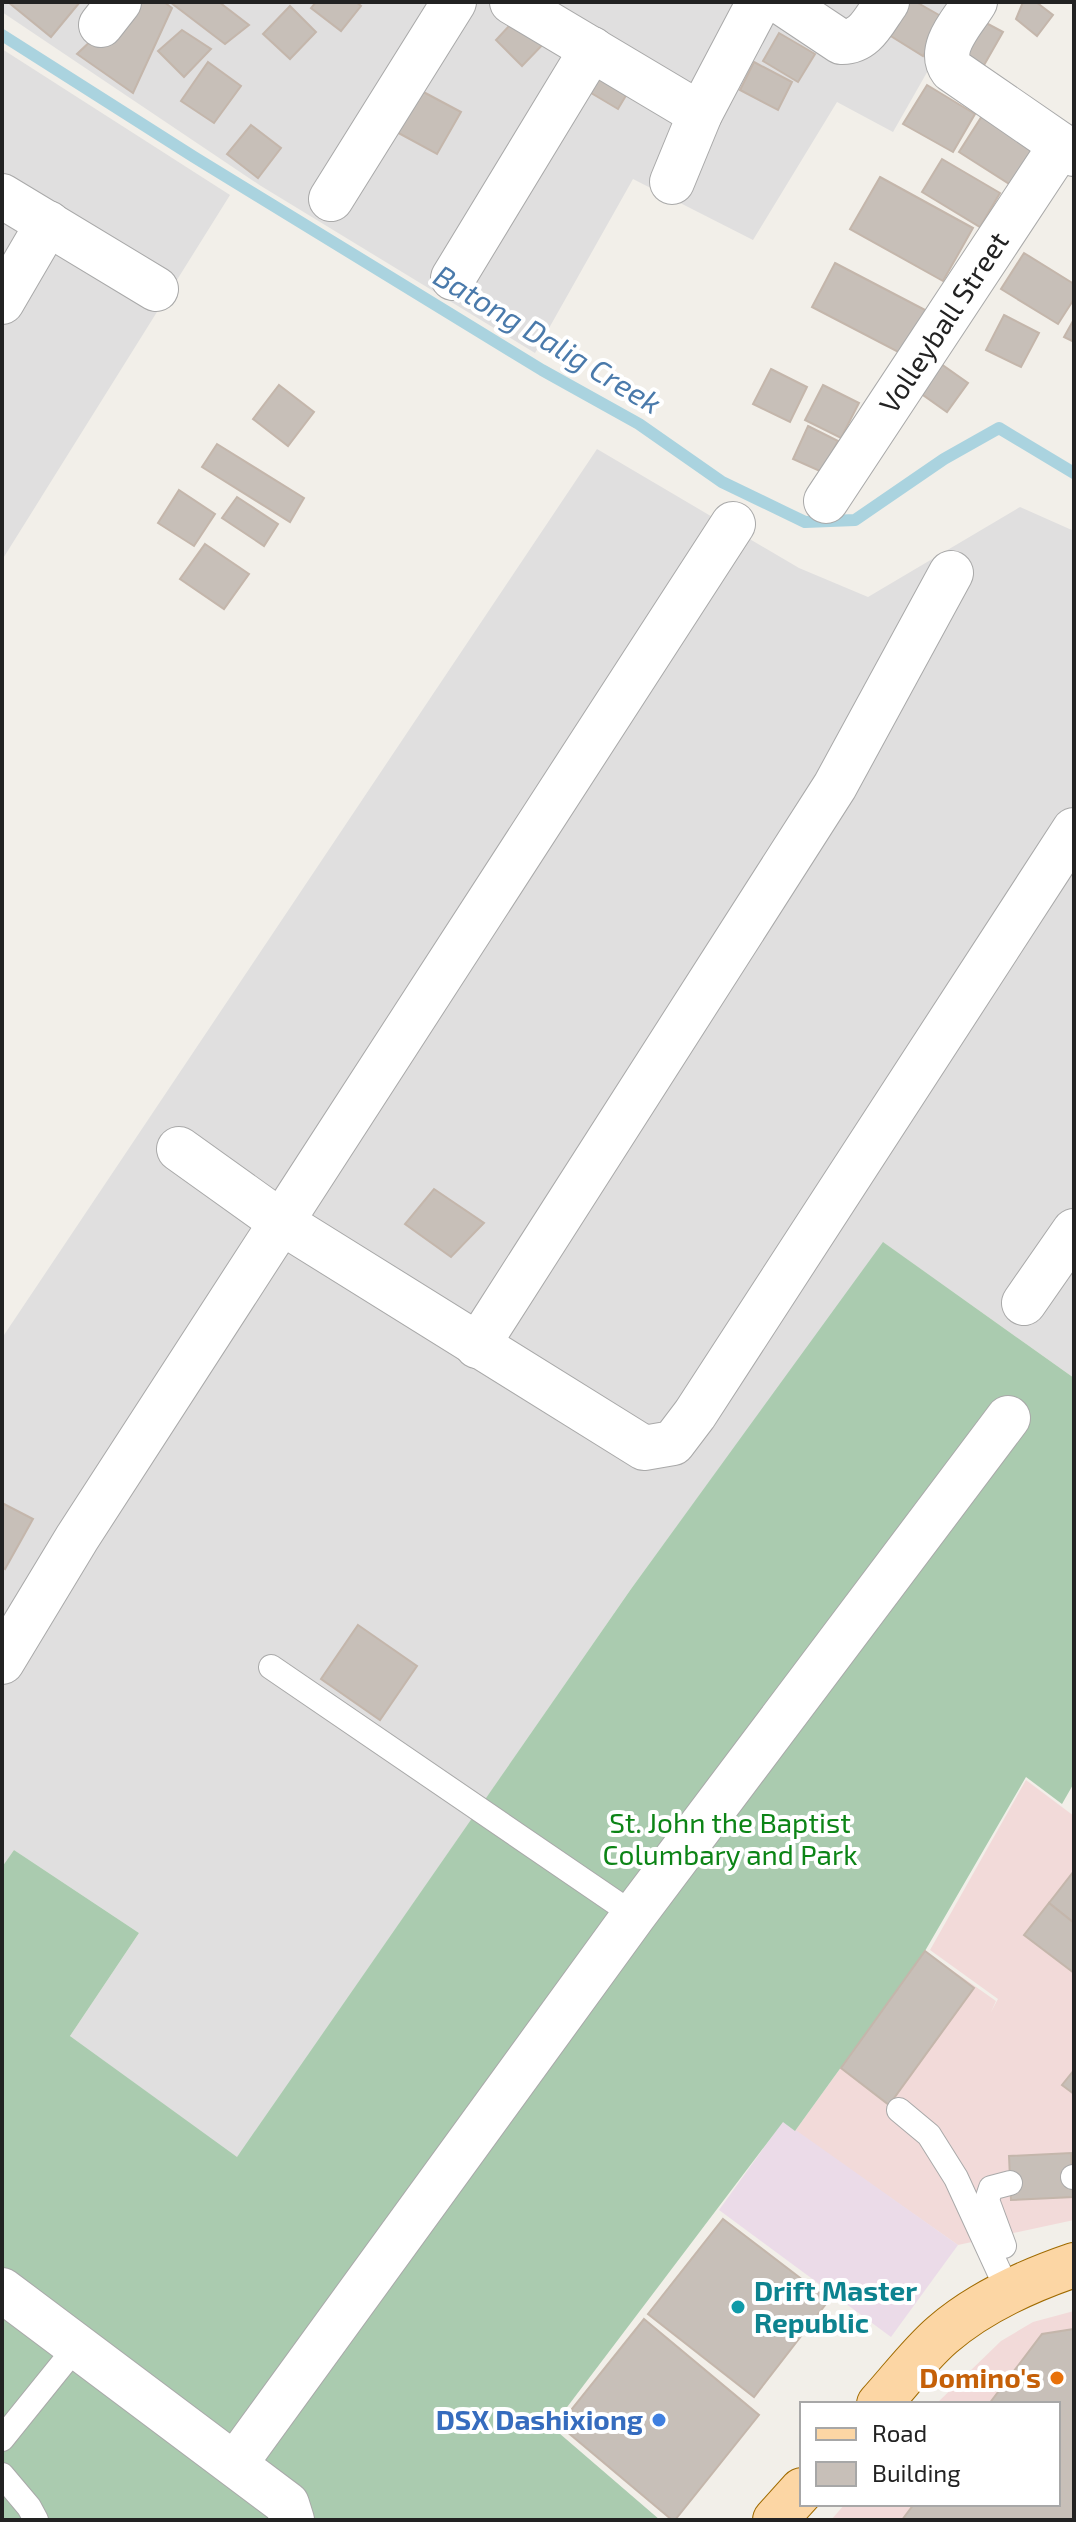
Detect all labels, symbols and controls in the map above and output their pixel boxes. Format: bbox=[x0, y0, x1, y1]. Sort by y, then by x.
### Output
street label: Volleyball Street bbox=[871, 225, 1015, 419]
water label: Batong Dalig Creek bbox=[428, 256, 668, 420]
park label: St. John the Baptist Columbary and Park bbox=[603, 1805, 857, 1871]
place label: Drift Master Republic bbox=[754, 2273, 917, 2339]
marker: Drift Master Republic bbox=[729, 2298, 747, 2316]
place label: Domino's bbox=[919, 2360, 1041, 2394]
marker: Domino's bbox=[1048, 2369, 1066, 2387]
place label: DSX Dashixiong bbox=[436, 2402, 643, 2436]
legend bbox=[800, 2402, 1060, 2506]
marker: DSX Dashixiong bbox=[650, 2411, 668, 2429]
text: Road bbox=[872, 2418, 927, 2447]
text: Building bbox=[872, 2458, 961, 2487]

